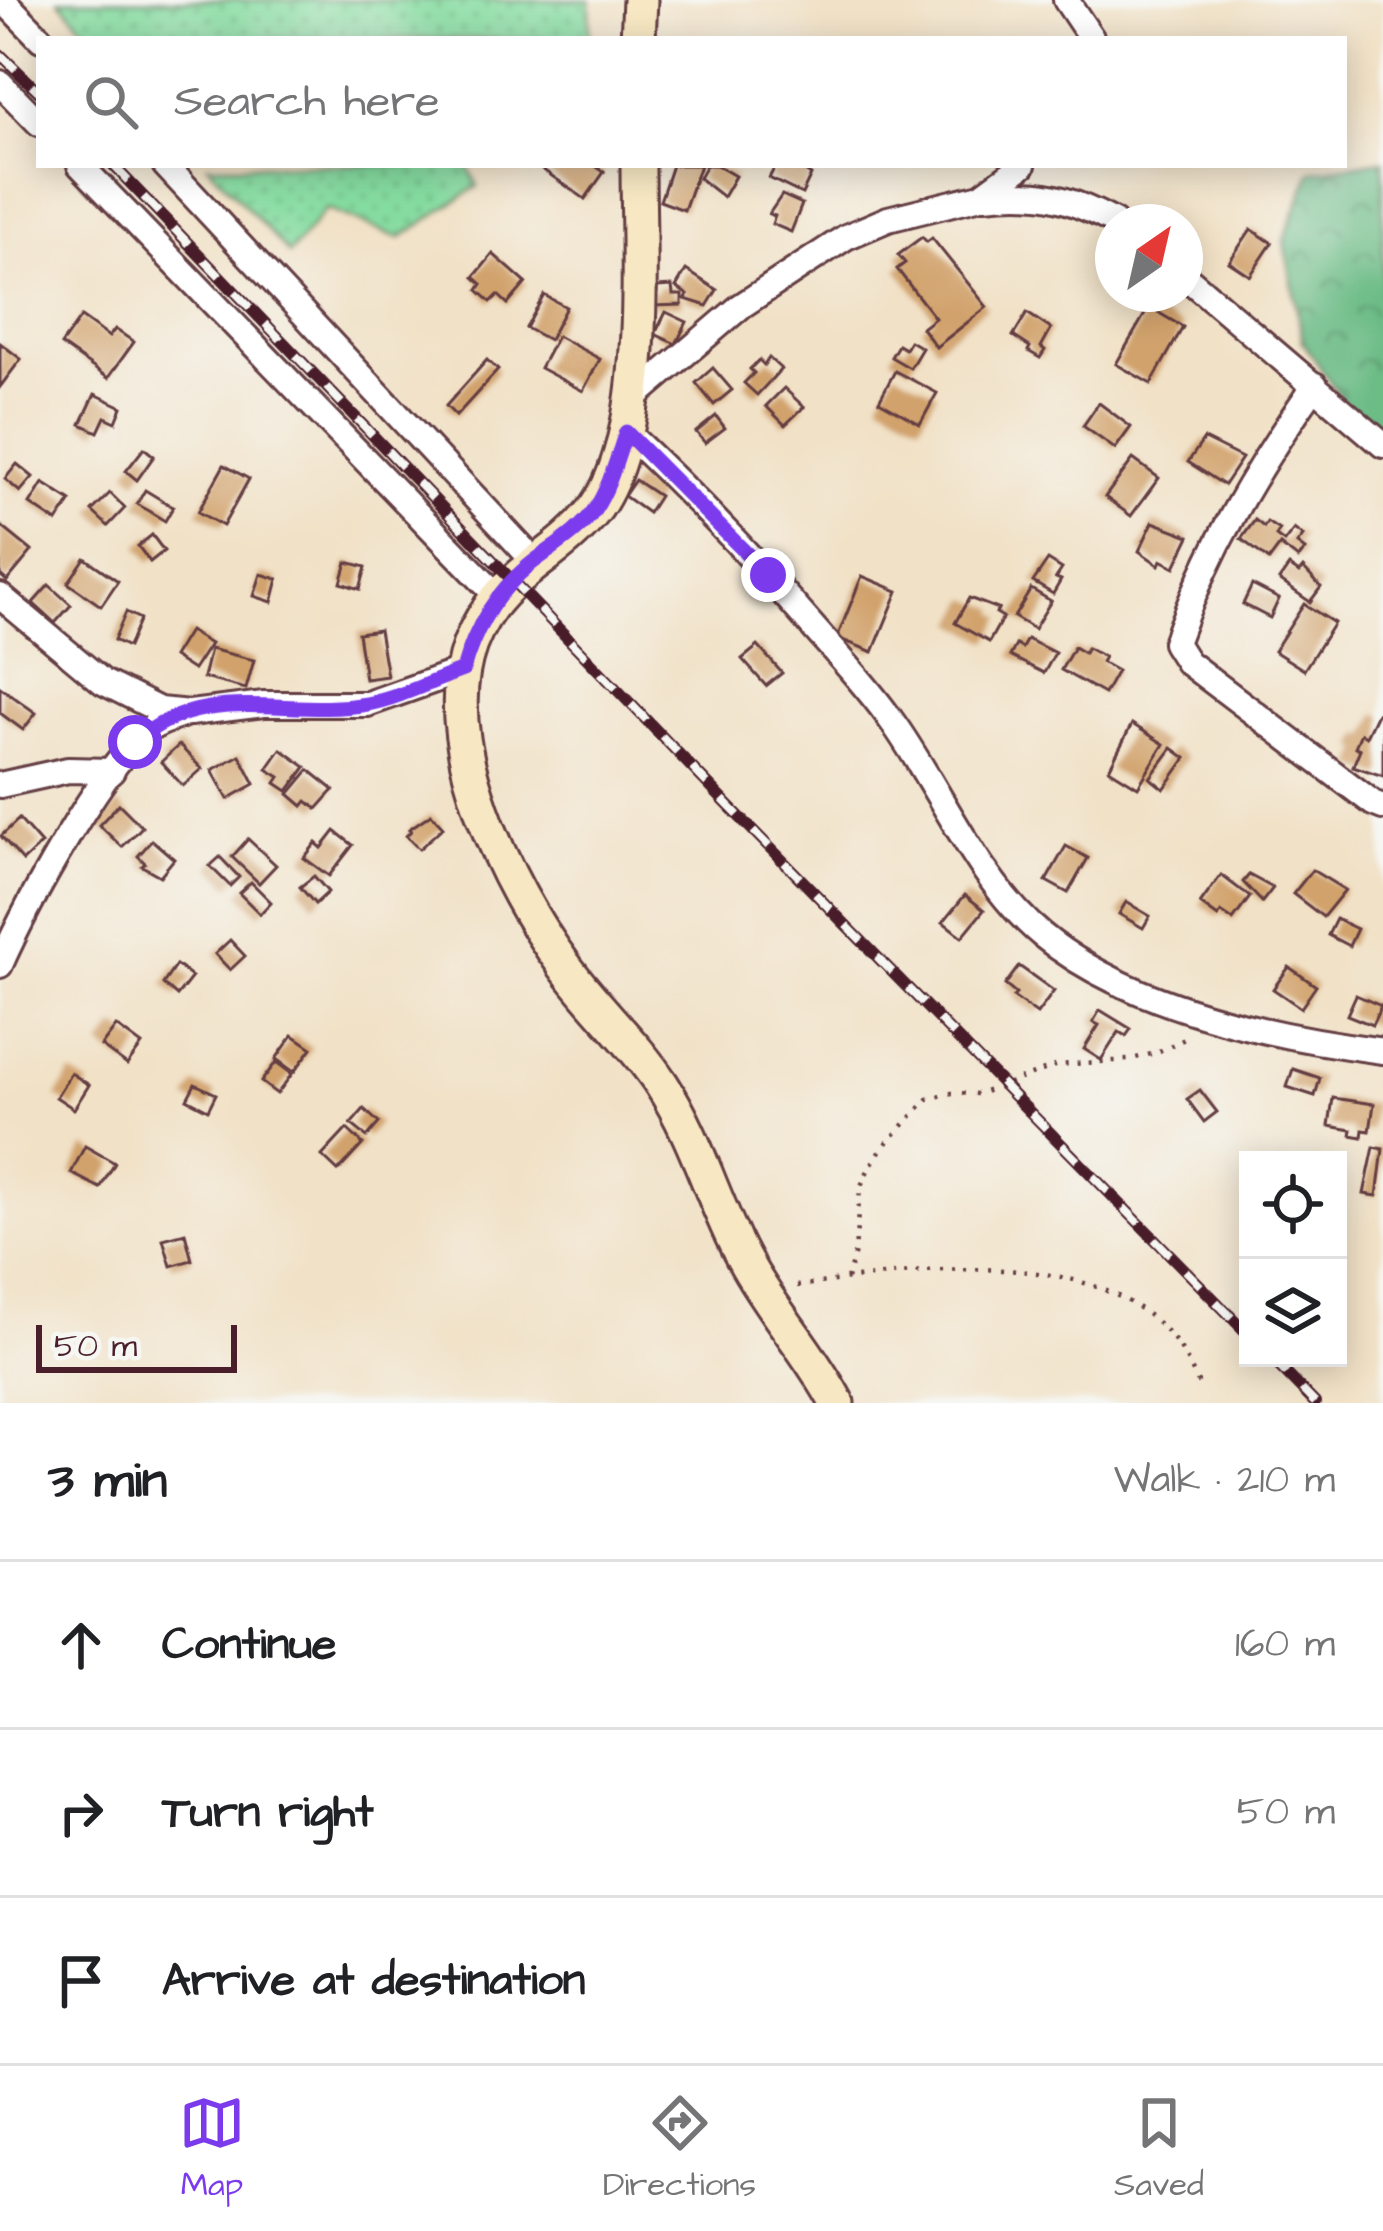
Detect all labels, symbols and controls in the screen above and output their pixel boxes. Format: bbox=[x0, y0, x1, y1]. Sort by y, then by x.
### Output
search box bbox=[36, 36, 1347, 168]
icon: search bbox=[78, 69, 144, 135]
text: Search here bbox=[174, 71, 440, 133]
north arrow bbox=[1095, 204, 1203, 312]
route end bbox=[741, 548, 795, 602]
route start bbox=[108, 715, 162, 769]
map controls bbox=[1239, 1151, 1347, 1367]
button: locate bbox=[1239, 1151, 1347, 1259]
button: layers bbox=[1239, 1259, 1347, 1367]
scale bar bbox=[36, 1319, 237, 1372]
text: 50 m bbox=[54, 1323, 137, 1369]
text: 3 min bbox=[48, 1446, 167, 1517]
text: Walk · 210 m bbox=[1114, 1454, 1335, 1508]
icon: ahead bbox=[48, 1612, 114, 1678]
text: Continue bbox=[162, 1614, 336, 1676]
text: 160 m bbox=[1235, 1618, 1335, 1672]
icon: right bbox=[48, 1780, 114, 1846]
text: Turn right bbox=[162, 1782, 374, 1844]
text: 50 m bbox=[1237, 1786, 1335, 1840]
icon: arrive bbox=[48, 1948, 114, 2014]
text: Arrive at destination bbox=[162, 1950, 585, 2012]
tab: Map bbox=[179, 2090, 245, 2208]
tab: Directions bbox=[603, 2090, 756, 2208]
tab: Saved bbox=[1114, 2090, 1204, 2208]

